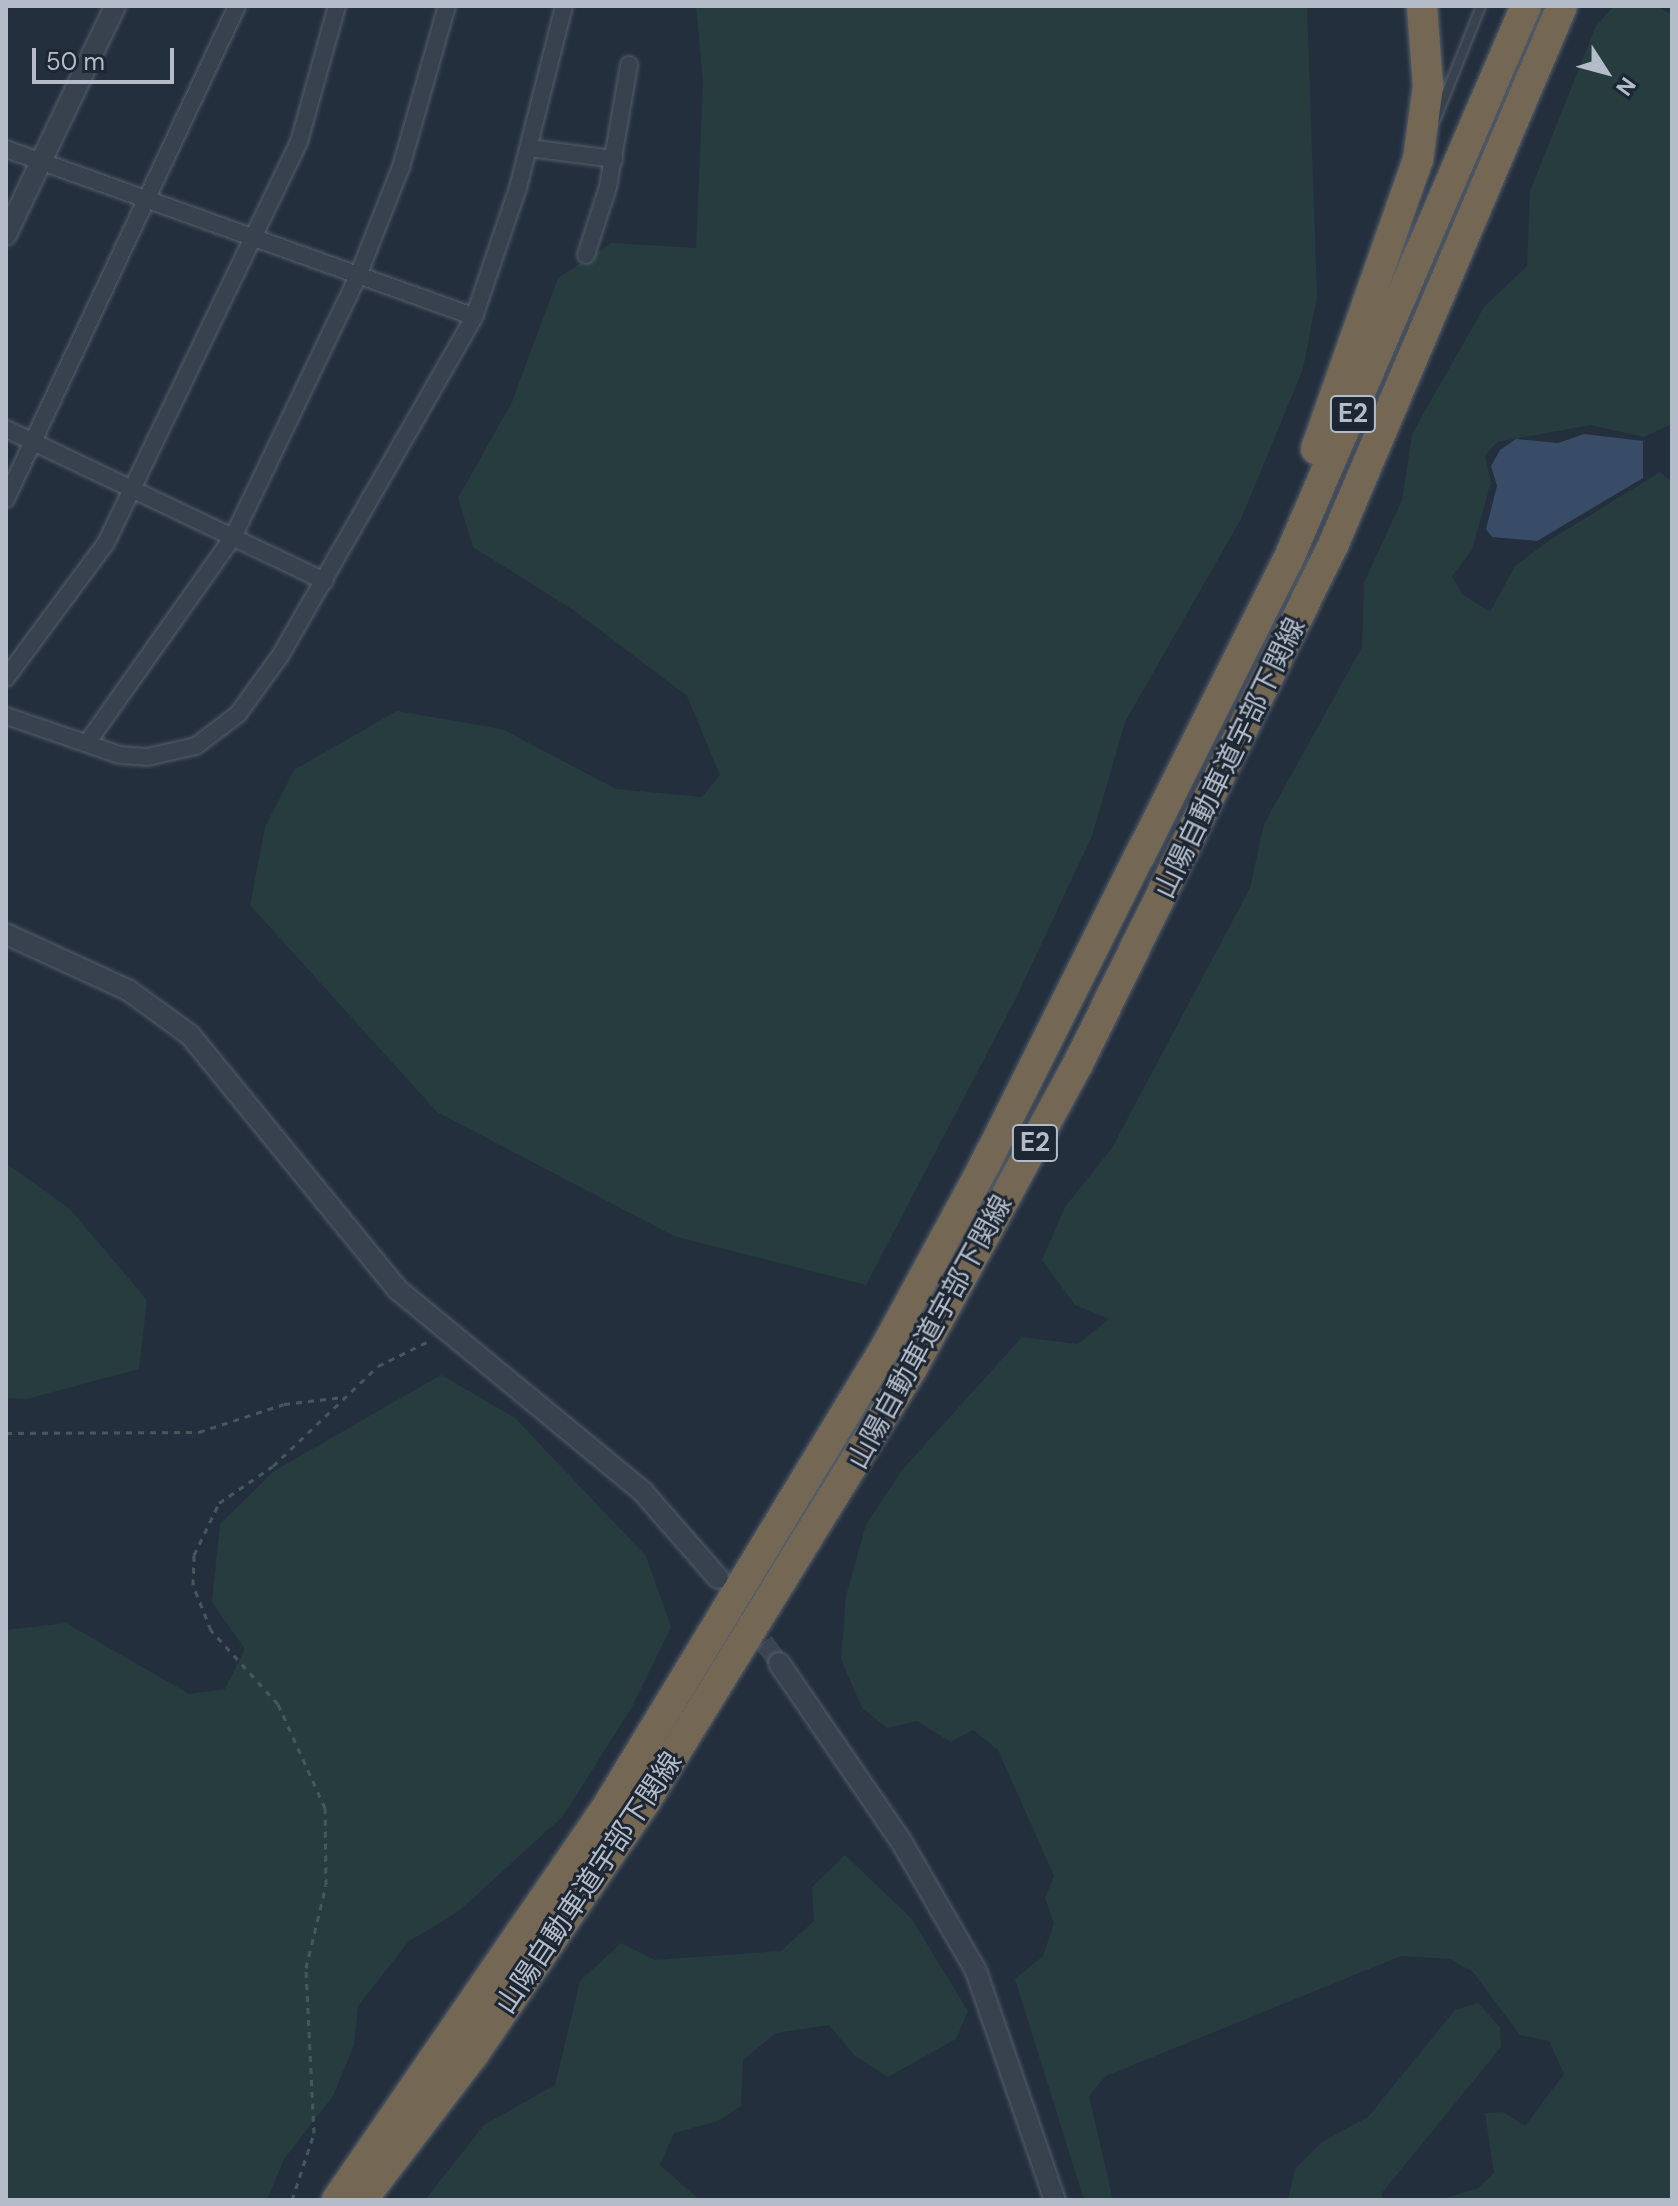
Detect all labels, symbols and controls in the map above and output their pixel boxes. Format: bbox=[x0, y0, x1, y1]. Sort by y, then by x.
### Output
scale bar bbox=[36, 32, 178, 82]
north arrow bbox=[1566, 32, 1646, 112]
text: 50 m bbox=[46, 46, 105, 77]
text: N bbox=[1609, 71, 1642, 101]
road number: E2 bbox=[1329, 392, 1377, 436]
street label: 山陽自動車道宇部下関線 bbox=[1147, 612, 1313, 904]
road number: E2 bbox=[1011, 1121, 1059, 1165]
street label: 山陽自動車道宇部下関線 bbox=[841, 1189, 1019, 1475]
street label: 山陽自動車道宇部下関線 bbox=[489, 1746, 689, 2020]

